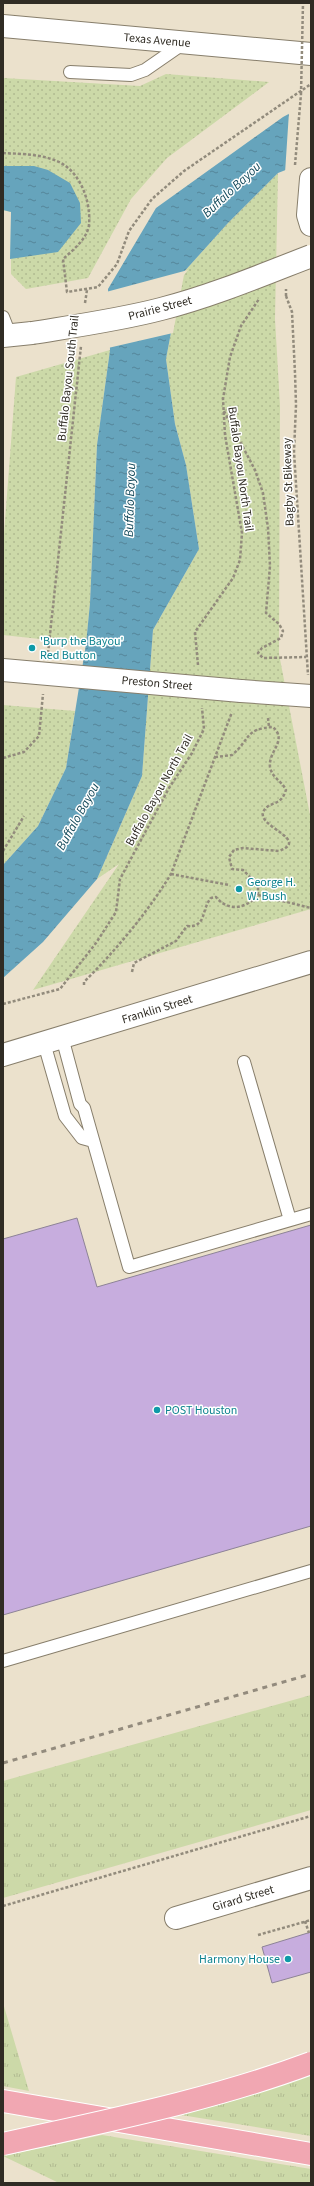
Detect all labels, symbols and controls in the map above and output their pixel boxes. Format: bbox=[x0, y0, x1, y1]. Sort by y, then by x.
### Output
street label: Texas Avenue bbox=[123, 29, 191, 52]
water label: Buffalo Bayou bbox=[198, 158, 265, 222]
street label: Prairie Street bbox=[126, 292, 194, 325]
street label: Buffalo Bayou South Trail bbox=[53, 314, 84, 442]
street label: Buffalo Bayou North Trail bbox=[223, 406, 258, 532]
street label: Bagby St Bikeway bbox=[278, 437, 299, 526]
water label: Buffalo Bayou bbox=[120, 462, 140, 537]
place label: 'Burp the Bayou' Red Button bbox=[40, 633, 123, 664]
marker: 'Burp the Bayou' Red Button bbox=[27, 643, 37, 653]
street label: Preston Street bbox=[121, 672, 193, 695]
street label: Buffalo Bayou North Trail bbox=[122, 731, 197, 849]
water label: Buffalo Bayou bbox=[52, 779, 104, 853]
place label: George H. W. Bush bbox=[247, 874, 296, 905]
marker: George H. W. Bush bbox=[234, 884, 244, 894]
street label: Franklin Street bbox=[120, 991, 195, 1028]
place label: POST Houston bbox=[165, 1402, 237, 1419]
marker: POST Houston bbox=[152, 1405, 162, 1415]
street label: Girard Street bbox=[210, 1881, 276, 1916]
place label: Harmony House bbox=[199, 1951, 280, 1968]
marker: Harmony House bbox=[283, 1954, 293, 1964]

